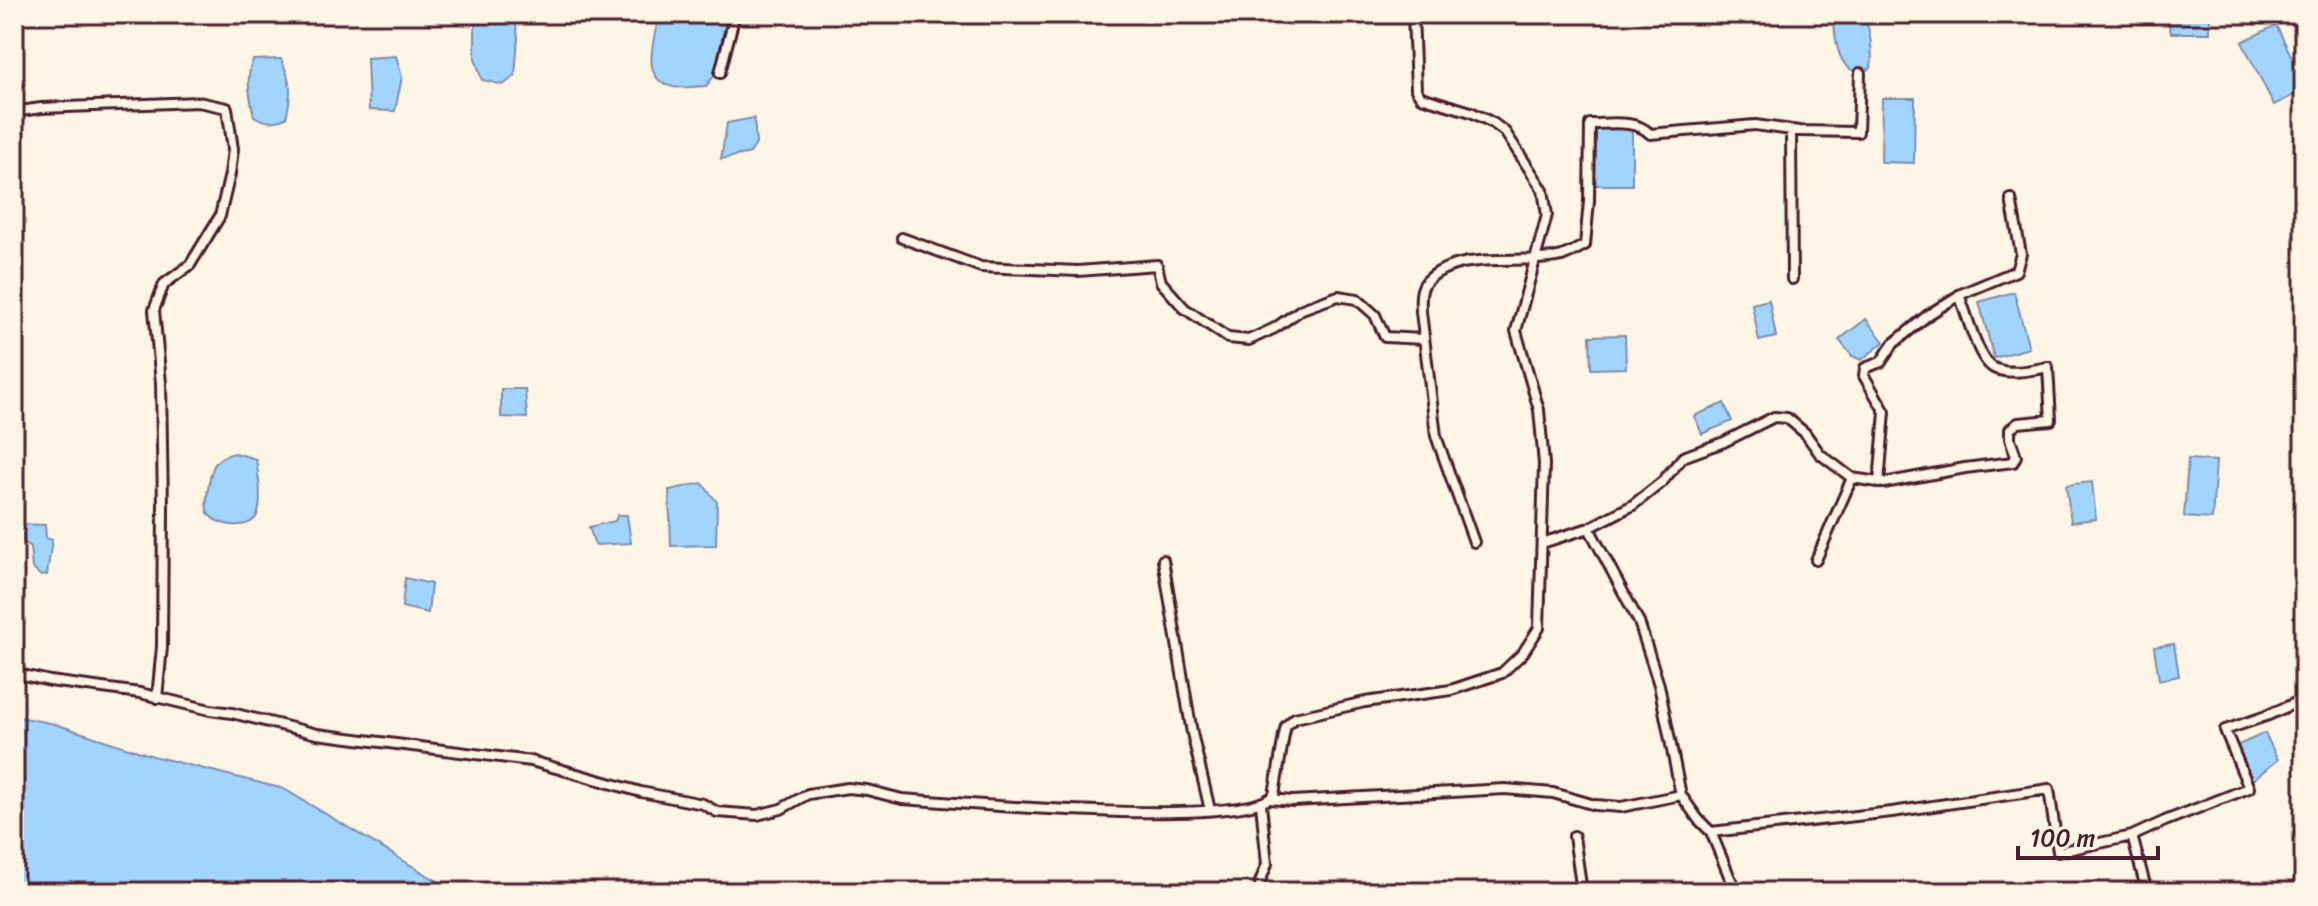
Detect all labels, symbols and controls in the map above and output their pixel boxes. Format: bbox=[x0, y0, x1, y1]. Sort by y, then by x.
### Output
scale bar bbox=[2018, 810, 2158, 860]
text: 100 m bbox=[2030, 817, 2095, 859]

